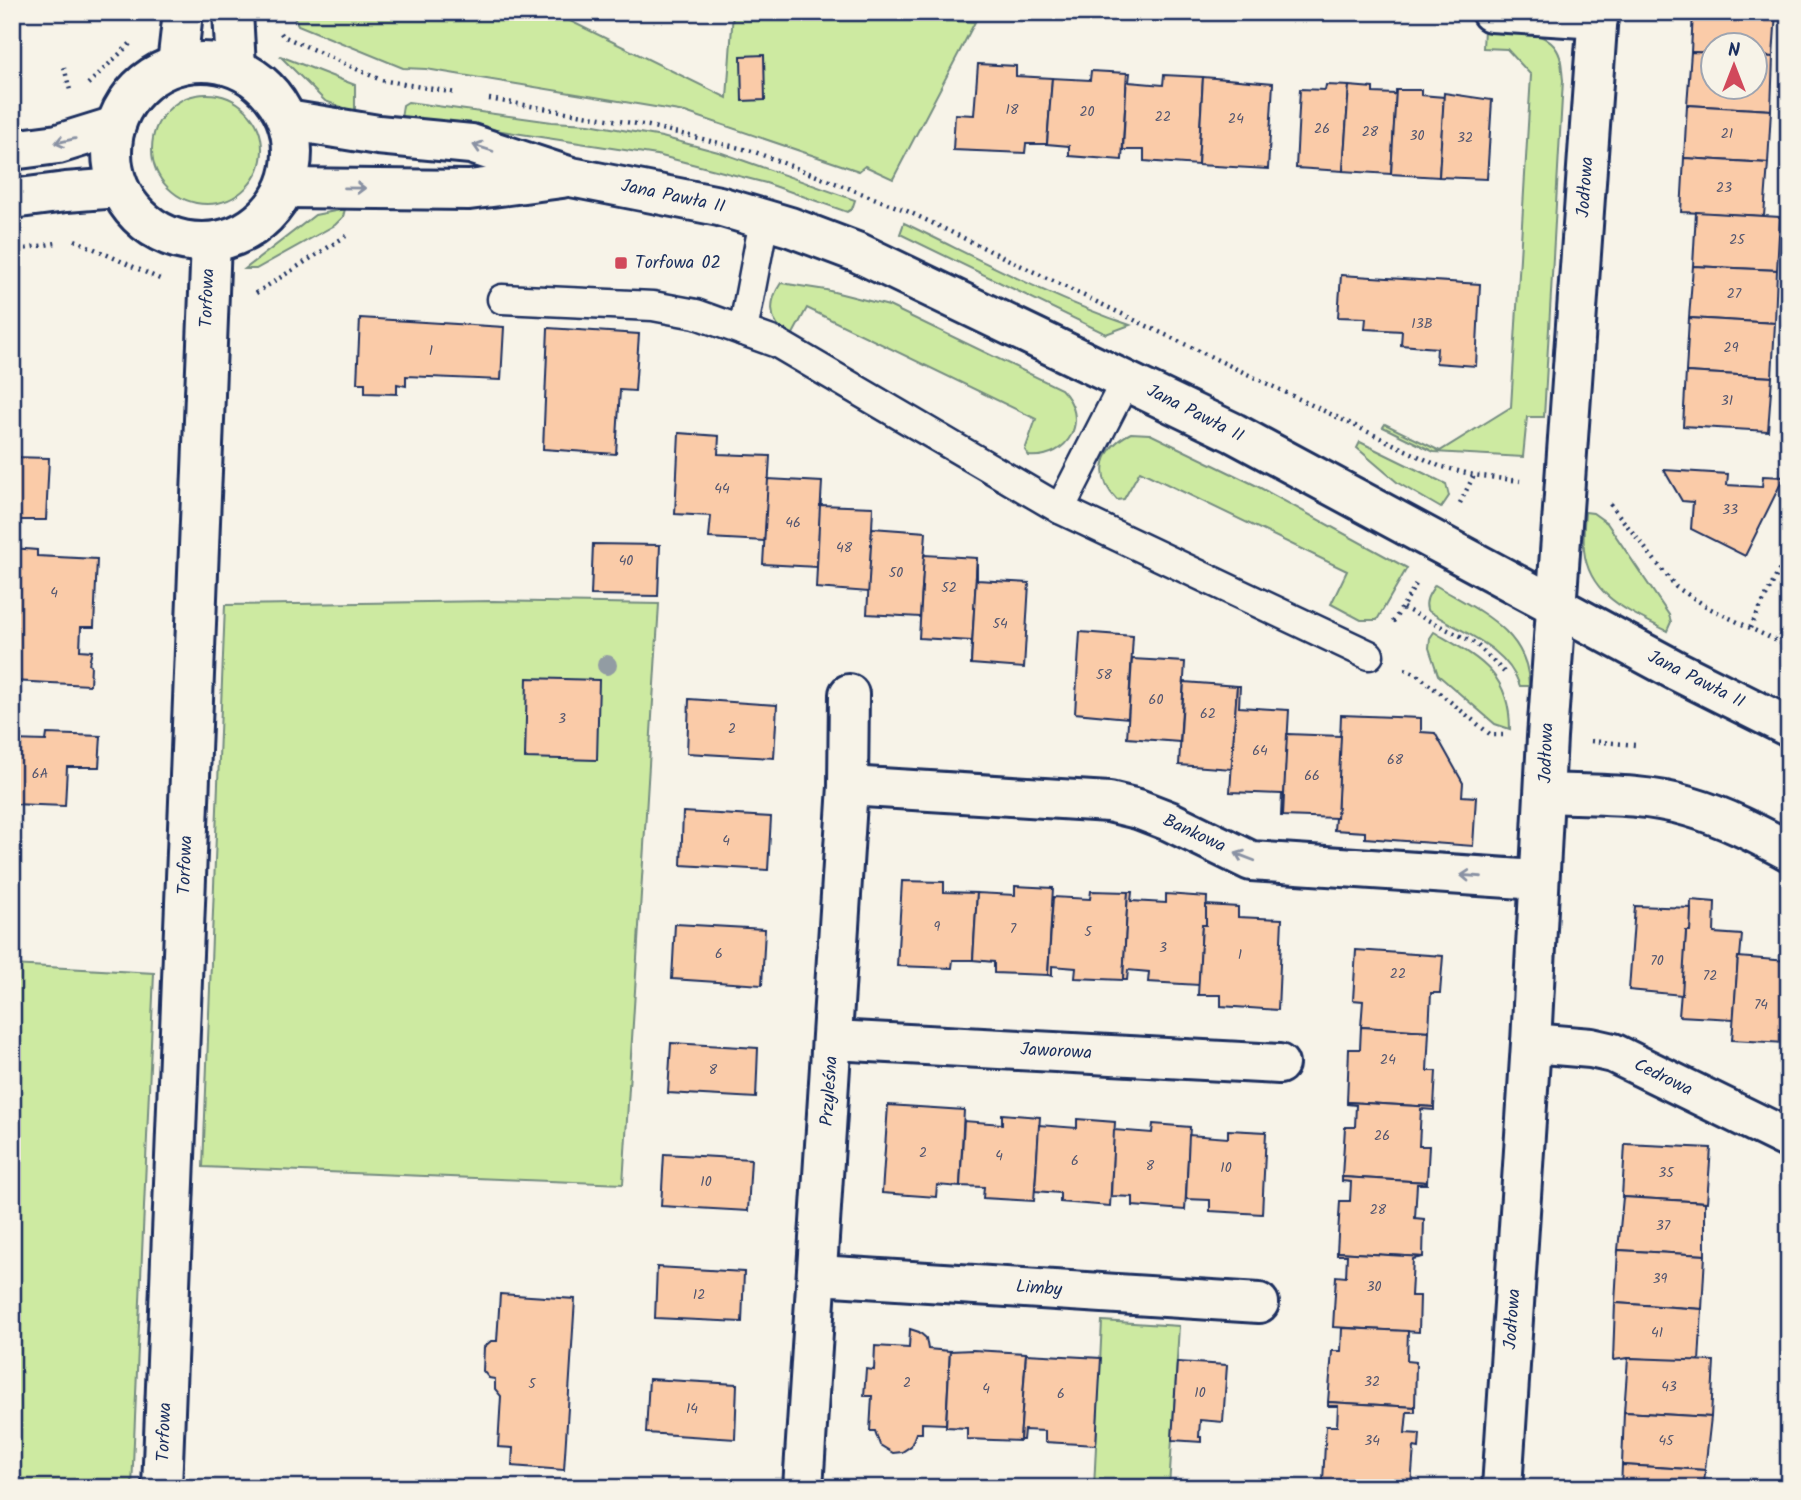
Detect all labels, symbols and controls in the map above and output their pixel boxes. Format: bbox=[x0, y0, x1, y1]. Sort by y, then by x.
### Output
north arrow bbox=[1700, 32, 1770, 102]
text: N bbox=[1728, 36, 1740, 66]
house number: 18 bbox=[1006, 99, 1019, 121]
house number: 20 bbox=[1079, 101, 1095, 123]
house number: 22 bbox=[1155, 106, 1171, 128]
house number: 24 bbox=[1228, 108, 1244, 130]
house number: 26 bbox=[1314, 118, 1330, 140]
house number: 28 bbox=[1362, 121, 1379, 143]
house number: 21 bbox=[1721, 123, 1733, 145]
house number: 30 bbox=[1410, 125, 1425, 147]
house number: 32 bbox=[1457, 127, 1473, 149]
one-way arrow bbox=[54, 135, 77, 149]
one-way arrow bbox=[472, 140, 494, 153]
street label: Jodłowa bbox=[1569, 156, 1603, 218]
street label: Jana Pawła II bbox=[618, 172, 728, 222]
house number: 23 bbox=[1716, 177, 1732, 199]
one-way arrow bbox=[343, 181, 366, 195]
house number: 25 bbox=[1729, 229, 1746, 251]
place label: Torfowa 02 bbox=[635, 249, 721, 278]
marker: Torfowa 02 bbox=[613, 255, 629, 271]
street label: Torfowa bbox=[192, 268, 224, 328]
house number: 27 bbox=[1727, 283, 1742, 305]
house number: 13B bbox=[1411, 313, 1433, 335]
house number: 29 bbox=[1724, 337, 1739, 359]
house number: 1 bbox=[429, 340, 433, 362]
street label: Jana Pawła II bbox=[1141, 377, 1249, 451]
house number: 31 bbox=[1721, 390, 1733, 412]
house number: 44 bbox=[714, 478, 730, 500]
house number: 33 bbox=[1722, 499, 1738, 521]
house number: 46 bbox=[785, 512, 801, 534]
house number: 48 bbox=[836, 537, 853, 559]
house number: 40 bbox=[619, 550, 633, 572]
house number: 50 bbox=[889, 562, 903, 584]
house number: 52 bbox=[941, 577, 957, 599]
house number: 4 bbox=[50, 582, 58, 604]
house number: 54 bbox=[992, 613, 1008, 635]
street label: Jana Pawła II bbox=[1642, 643, 1750, 717]
house number: 58 bbox=[1096, 664, 1113, 686]
house number: 60 bbox=[1149, 689, 1163, 711]
house number: 62 bbox=[1200, 703, 1216, 725]
house number: 3 bbox=[558, 708, 566, 730]
house number: 2 bbox=[728, 718, 736, 740]
street label: Jodłowa bbox=[1531, 722, 1563, 784]
house number: 64 bbox=[1252, 740, 1268, 762]
house number: 68 bbox=[1387, 749, 1404, 771]
house number: 6A bbox=[32, 763, 48, 785]
house number: 66 bbox=[1304, 765, 1320, 787]
street label: Bankowa bbox=[1158, 807, 1230, 861]
house number: 4 bbox=[722, 830, 730, 852]
street label: Torfowa bbox=[170, 835, 202, 895]
one-way arrow bbox=[1235, 850, 1257, 863]
one-way arrow bbox=[1461, 869, 1483, 882]
house number: 9 bbox=[934, 916, 941, 938]
house number: 7 bbox=[1010, 918, 1017, 940]
house number: 5 bbox=[1084, 921, 1093, 943]
house number: 3 bbox=[1159, 937, 1167, 959]
house number: 6 bbox=[715, 943, 723, 965]
house number: 1 bbox=[1238, 944, 1242, 966]
house number: 70 bbox=[1650, 950, 1664, 972]
house number: 22 bbox=[1390, 963, 1406, 985]
house number: 72 bbox=[1703, 965, 1717, 987]
house number: 74 bbox=[1754, 994, 1768, 1016]
street label: Jaworowa bbox=[1019, 1036, 1093, 1068]
house number: 24 bbox=[1380, 1049, 1396, 1071]
street label: Cedrowa bbox=[1629, 1051, 1697, 1105]
street label: Przyleśna bbox=[813, 1055, 847, 1127]
house number: 8 bbox=[709, 1059, 718, 1081]
house number: 26 bbox=[1374, 1125, 1390, 1147]
house number: 2 bbox=[919, 1142, 927, 1164]
house number: 4 bbox=[995, 1145, 1003, 1167]
house number: 6 bbox=[1071, 1150, 1079, 1172]
house number: 8 bbox=[1146, 1155, 1155, 1177]
house number: 10 bbox=[1220, 1157, 1232, 1179]
house number: 35 bbox=[1658, 1162, 1675, 1184]
house number: 10 bbox=[700, 1171, 712, 1193]
house number: 28 bbox=[1370, 1199, 1387, 1221]
house number: 37 bbox=[1656, 1215, 1671, 1237]
house number: 39 bbox=[1653, 1268, 1668, 1290]
street label: Limby bbox=[1015, 1273, 1064, 1305]
house number: 30 bbox=[1367, 1276, 1382, 1298]
house number: 12 bbox=[693, 1284, 705, 1306]
street label: Jodłowa bbox=[1496, 1288, 1530, 1350]
house number: 41 bbox=[1651, 1322, 1663, 1344]
house number: 32 bbox=[1364, 1371, 1380, 1393]
house number: 2 bbox=[903, 1372, 911, 1394]
house number: 5 bbox=[528, 1373, 537, 1395]
house number: 43 bbox=[1661, 1376, 1677, 1398]
house number: 4 bbox=[982, 1378, 990, 1400]
house number: 10 bbox=[1194, 1382, 1206, 1404]
house number: 6 bbox=[1057, 1383, 1065, 1405]
house number: 14 bbox=[686, 1398, 698, 1420]
street label: Torfowa bbox=[149, 1402, 181, 1462]
house number: 34 bbox=[1364, 1430, 1380, 1452]
house number: 45 bbox=[1658, 1430, 1675, 1452]

